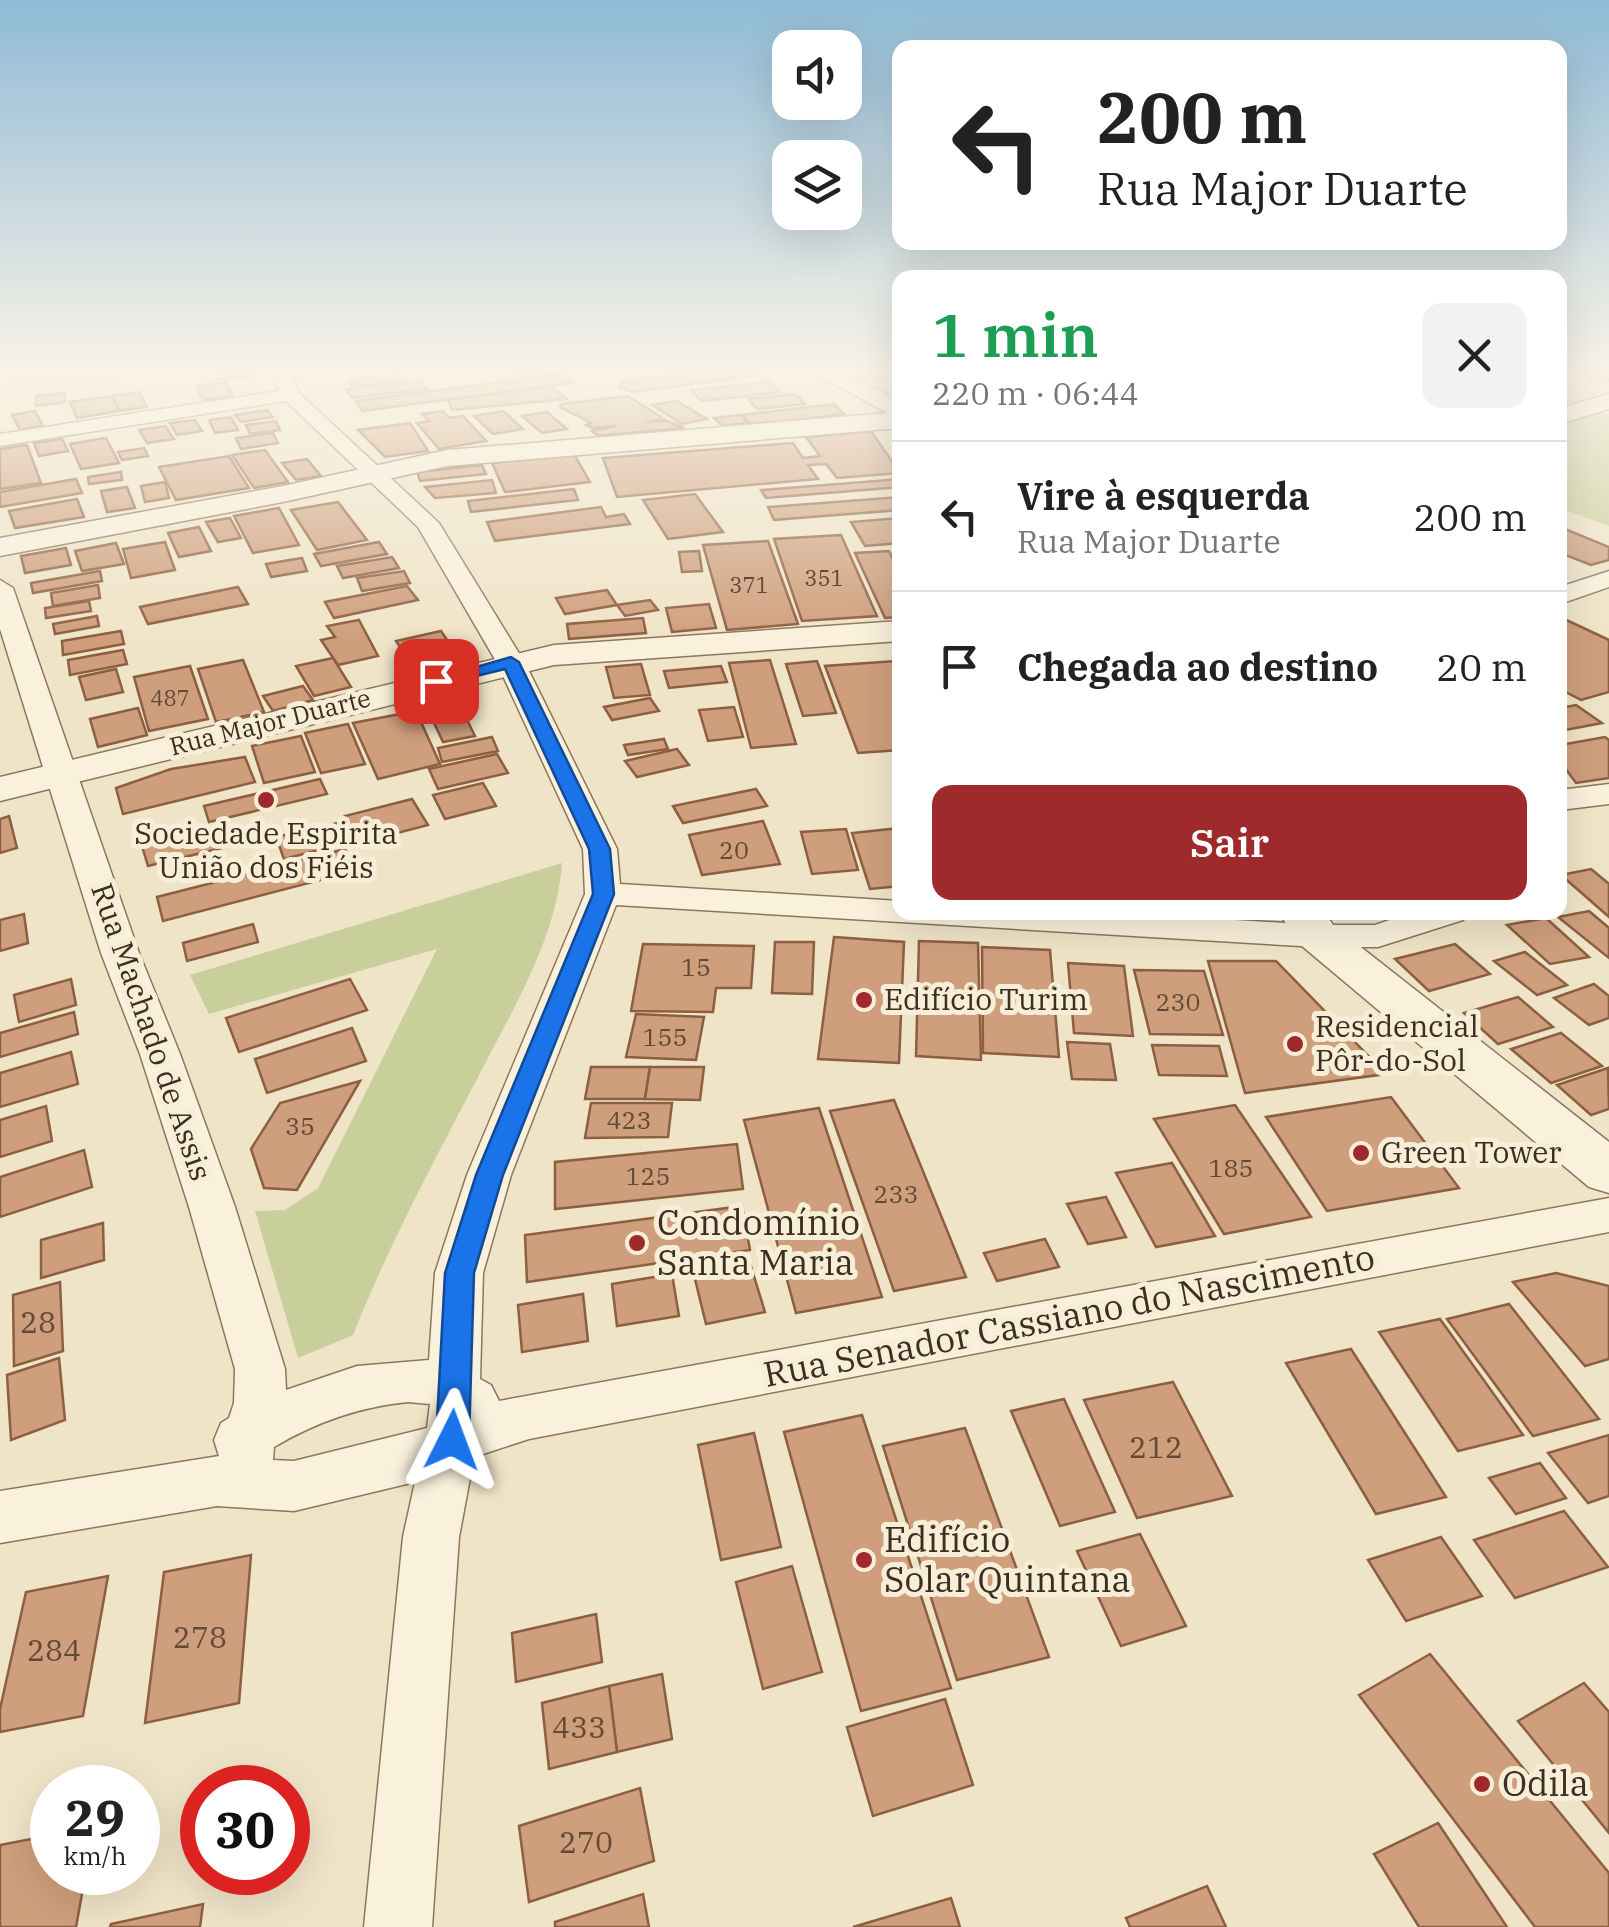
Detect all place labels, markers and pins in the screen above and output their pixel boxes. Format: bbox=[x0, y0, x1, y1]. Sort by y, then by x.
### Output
pin bbox=[394, 639, 479, 724]
marker: Sociedade Espirita União dos Fiéis bbox=[255, 789, 277, 811]
place label: Sociedade Espirita União dos Fiéis bbox=[134, 813, 398, 886]
place label: Edifício Turim bbox=[884, 979, 1088, 1018]
marker: Edifício Turim bbox=[853, 989, 875, 1011]
place label: Residencial Pôr-do-Sol bbox=[1315, 1006, 1479, 1079]
marker: Residencial Pôr-do-Sol bbox=[1284, 1033, 1306, 1055]
place label: Green Tower bbox=[1381, 1132, 1562, 1171]
marker: Green Tower bbox=[1350, 1142, 1372, 1164]
place label: Condomínio Santa Maria bbox=[657, 1199, 860, 1285]
marker: Condomínio Santa Maria bbox=[626, 1232, 648, 1254]
place label: Edifício Solar Quintana bbox=[884, 1516, 1131, 1602]
marker: Edifício Solar Quintana bbox=[853, 1549, 875, 1571]
place label: Odila bbox=[1502, 1760, 1589, 1806]
marker: Odila bbox=[1471, 1773, 1493, 1795]

